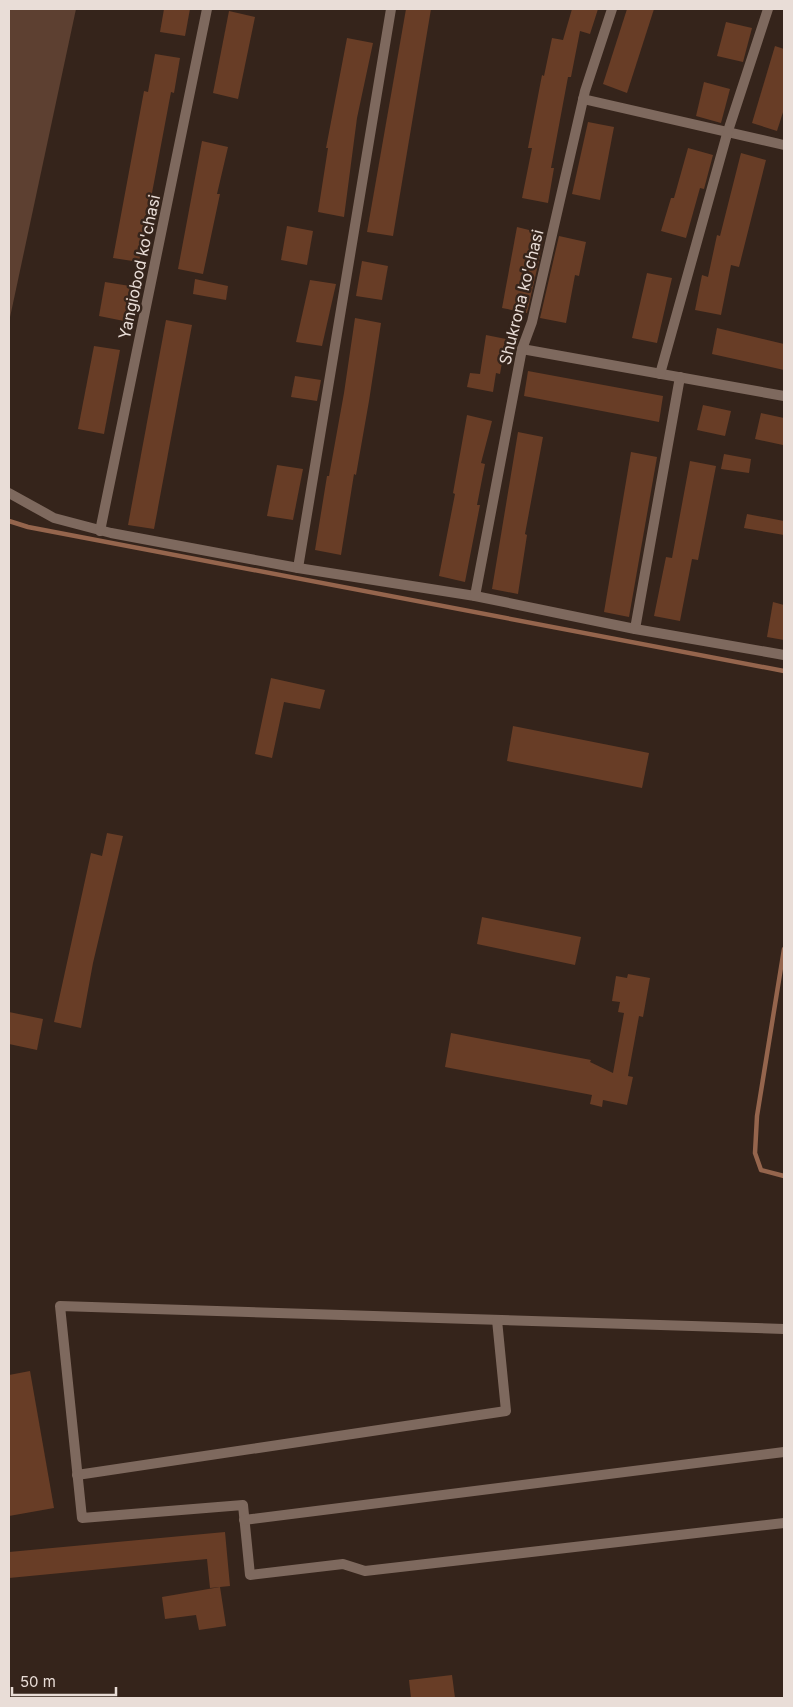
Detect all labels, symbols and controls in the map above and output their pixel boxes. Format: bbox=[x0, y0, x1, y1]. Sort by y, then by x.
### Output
street label: Yangiobod ko'chasi bbox=[114, 193, 164, 341]
street label: Shukrona ko'chasi bbox=[495, 227, 547, 367]
scale bar bbox=[12, 1664, 116, 1696]
text: 50 m bbox=[20, 1672, 56, 1691]

